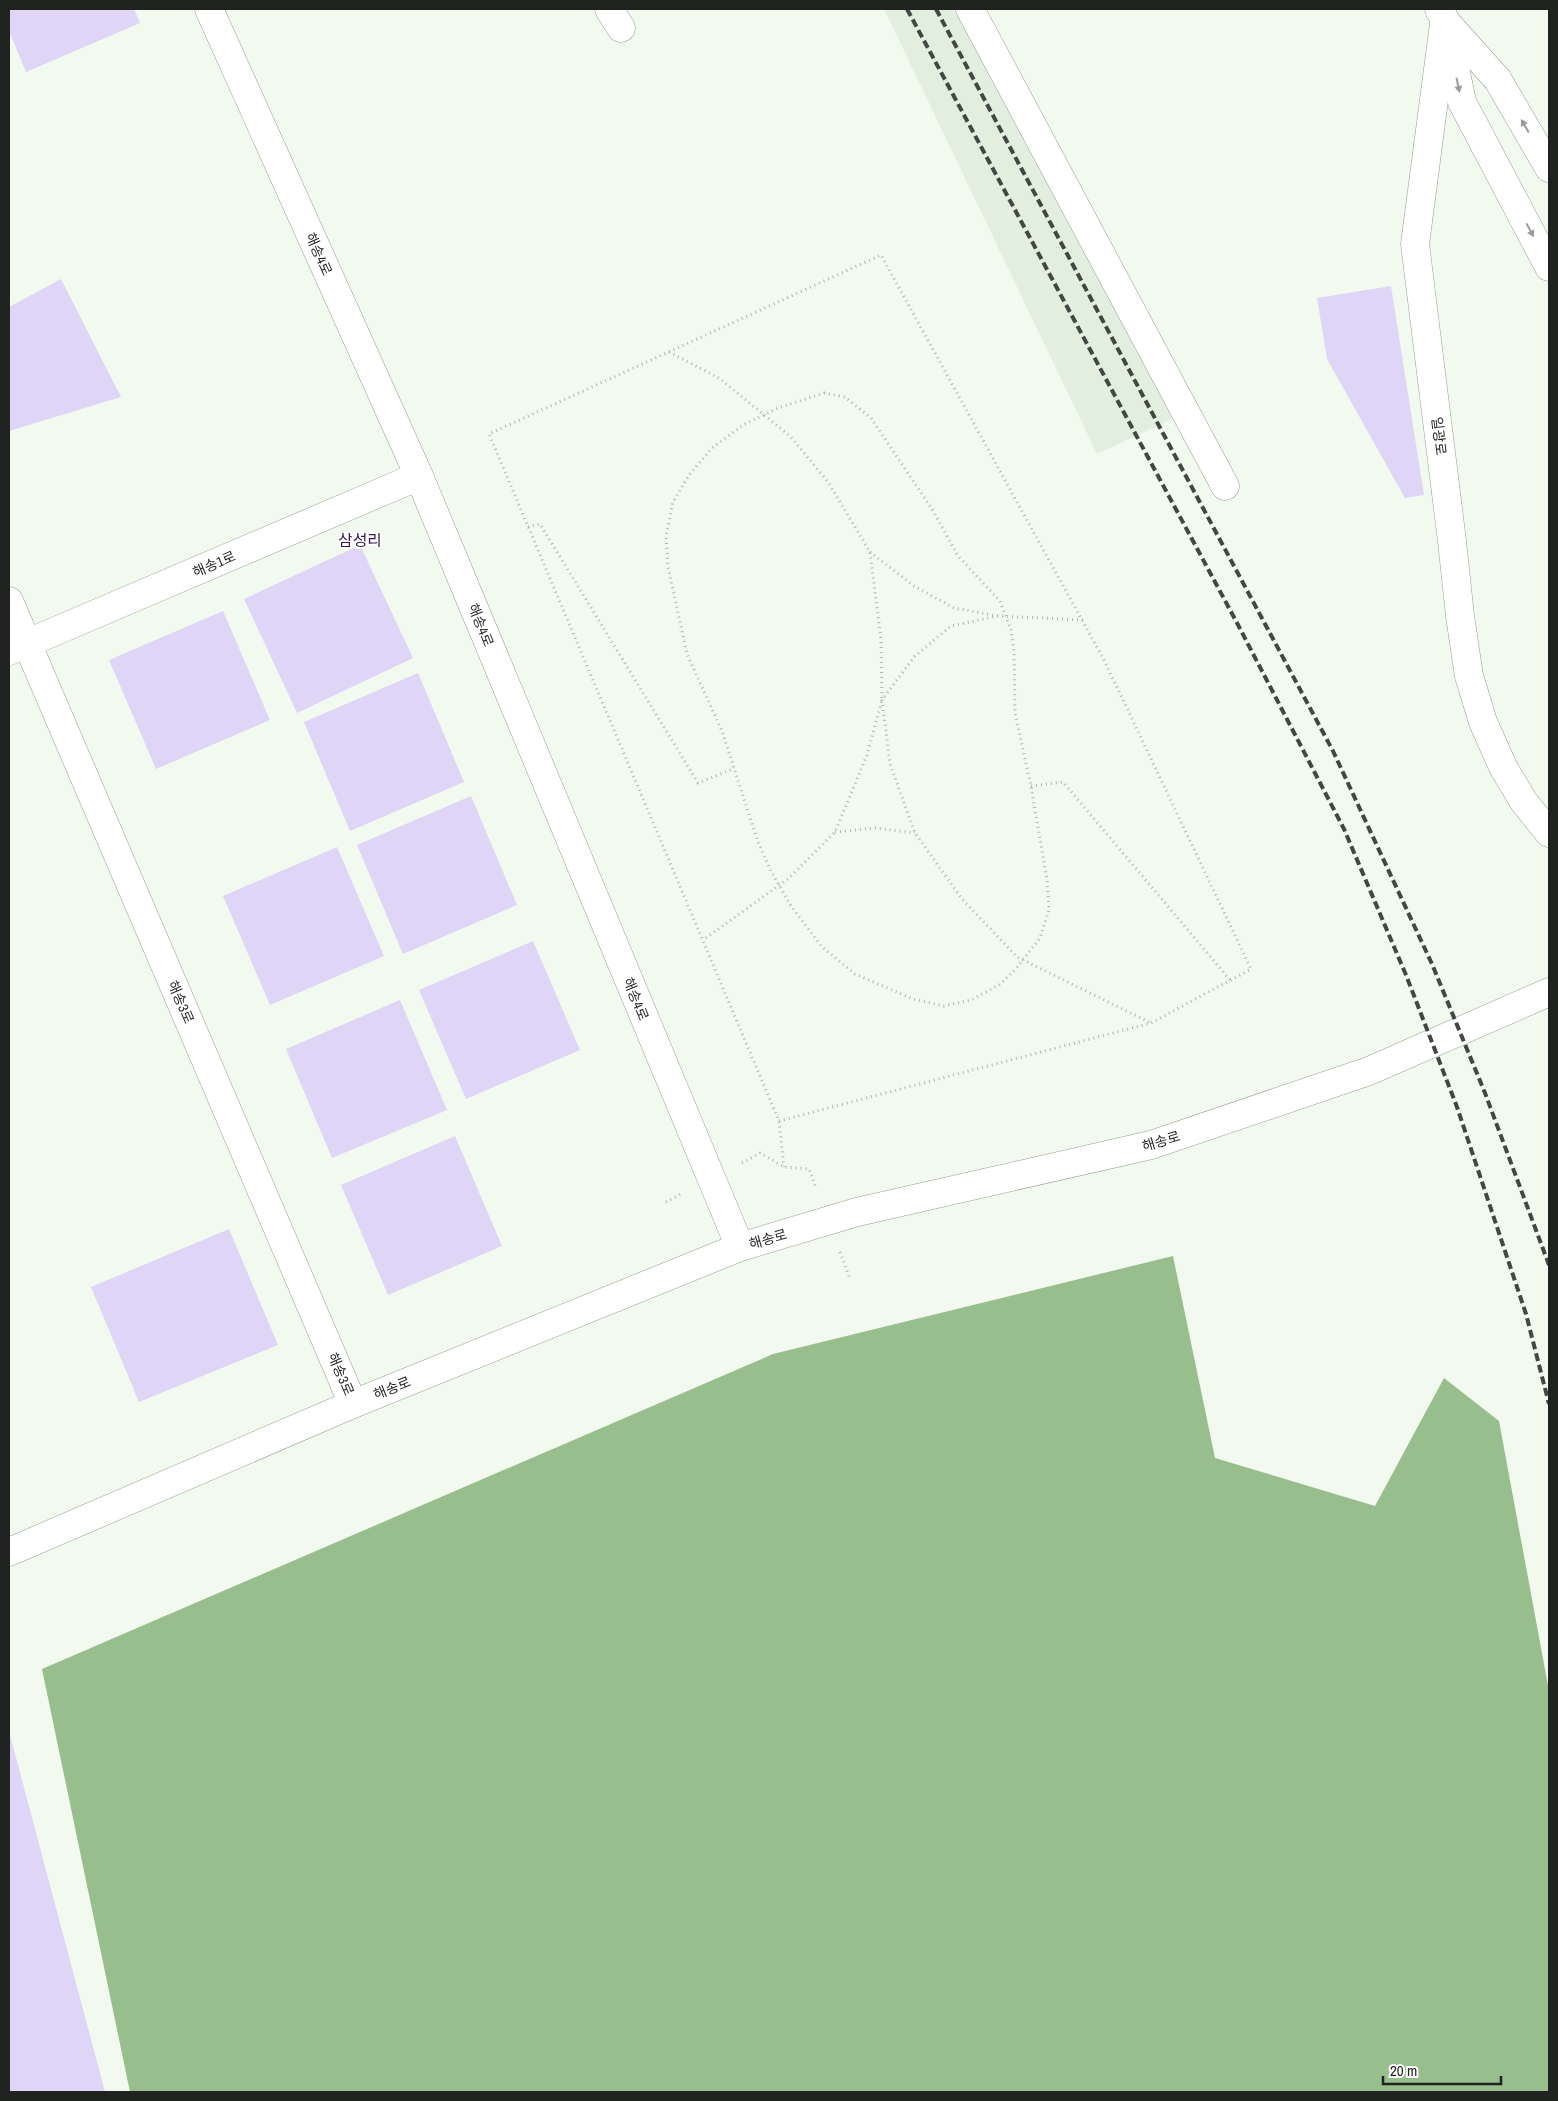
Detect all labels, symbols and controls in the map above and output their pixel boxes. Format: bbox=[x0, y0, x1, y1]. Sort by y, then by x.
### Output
one-way arrow bbox=[1454, 78, 1462, 93]
one-way arrow bbox=[1520, 119, 1529, 132]
one-way arrow bbox=[1526, 223, 1534, 238]
street label: 해송4로 bbox=[302, 230, 336, 278]
street label: 일광로 bbox=[1428, 416, 1450, 456]
district label: 삼성리 bbox=[338, 529, 382, 551]
street label: 해송1로 bbox=[190, 547, 238, 581]
street label: 해송4로 bbox=[464, 601, 498, 649]
street label: 해송4로 bbox=[619, 975, 653, 1023]
street label: 해송3로 bbox=[164, 978, 198, 1026]
street label: 해송로 bbox=[1140, 1127, 1182, 1155]
street label: 해송로 bbox=[747, 1225, 789, 1253]
street label: 해송3로 bbox=[324, 1350, 358, 1398]
street label: 해송로 bbox=[371, 1372, 413, 1404]
scale bar bbox=[1383, 2054, 1500, 2086]
text: 20 m bbox=[1390, 2060, 1417, 2081]

